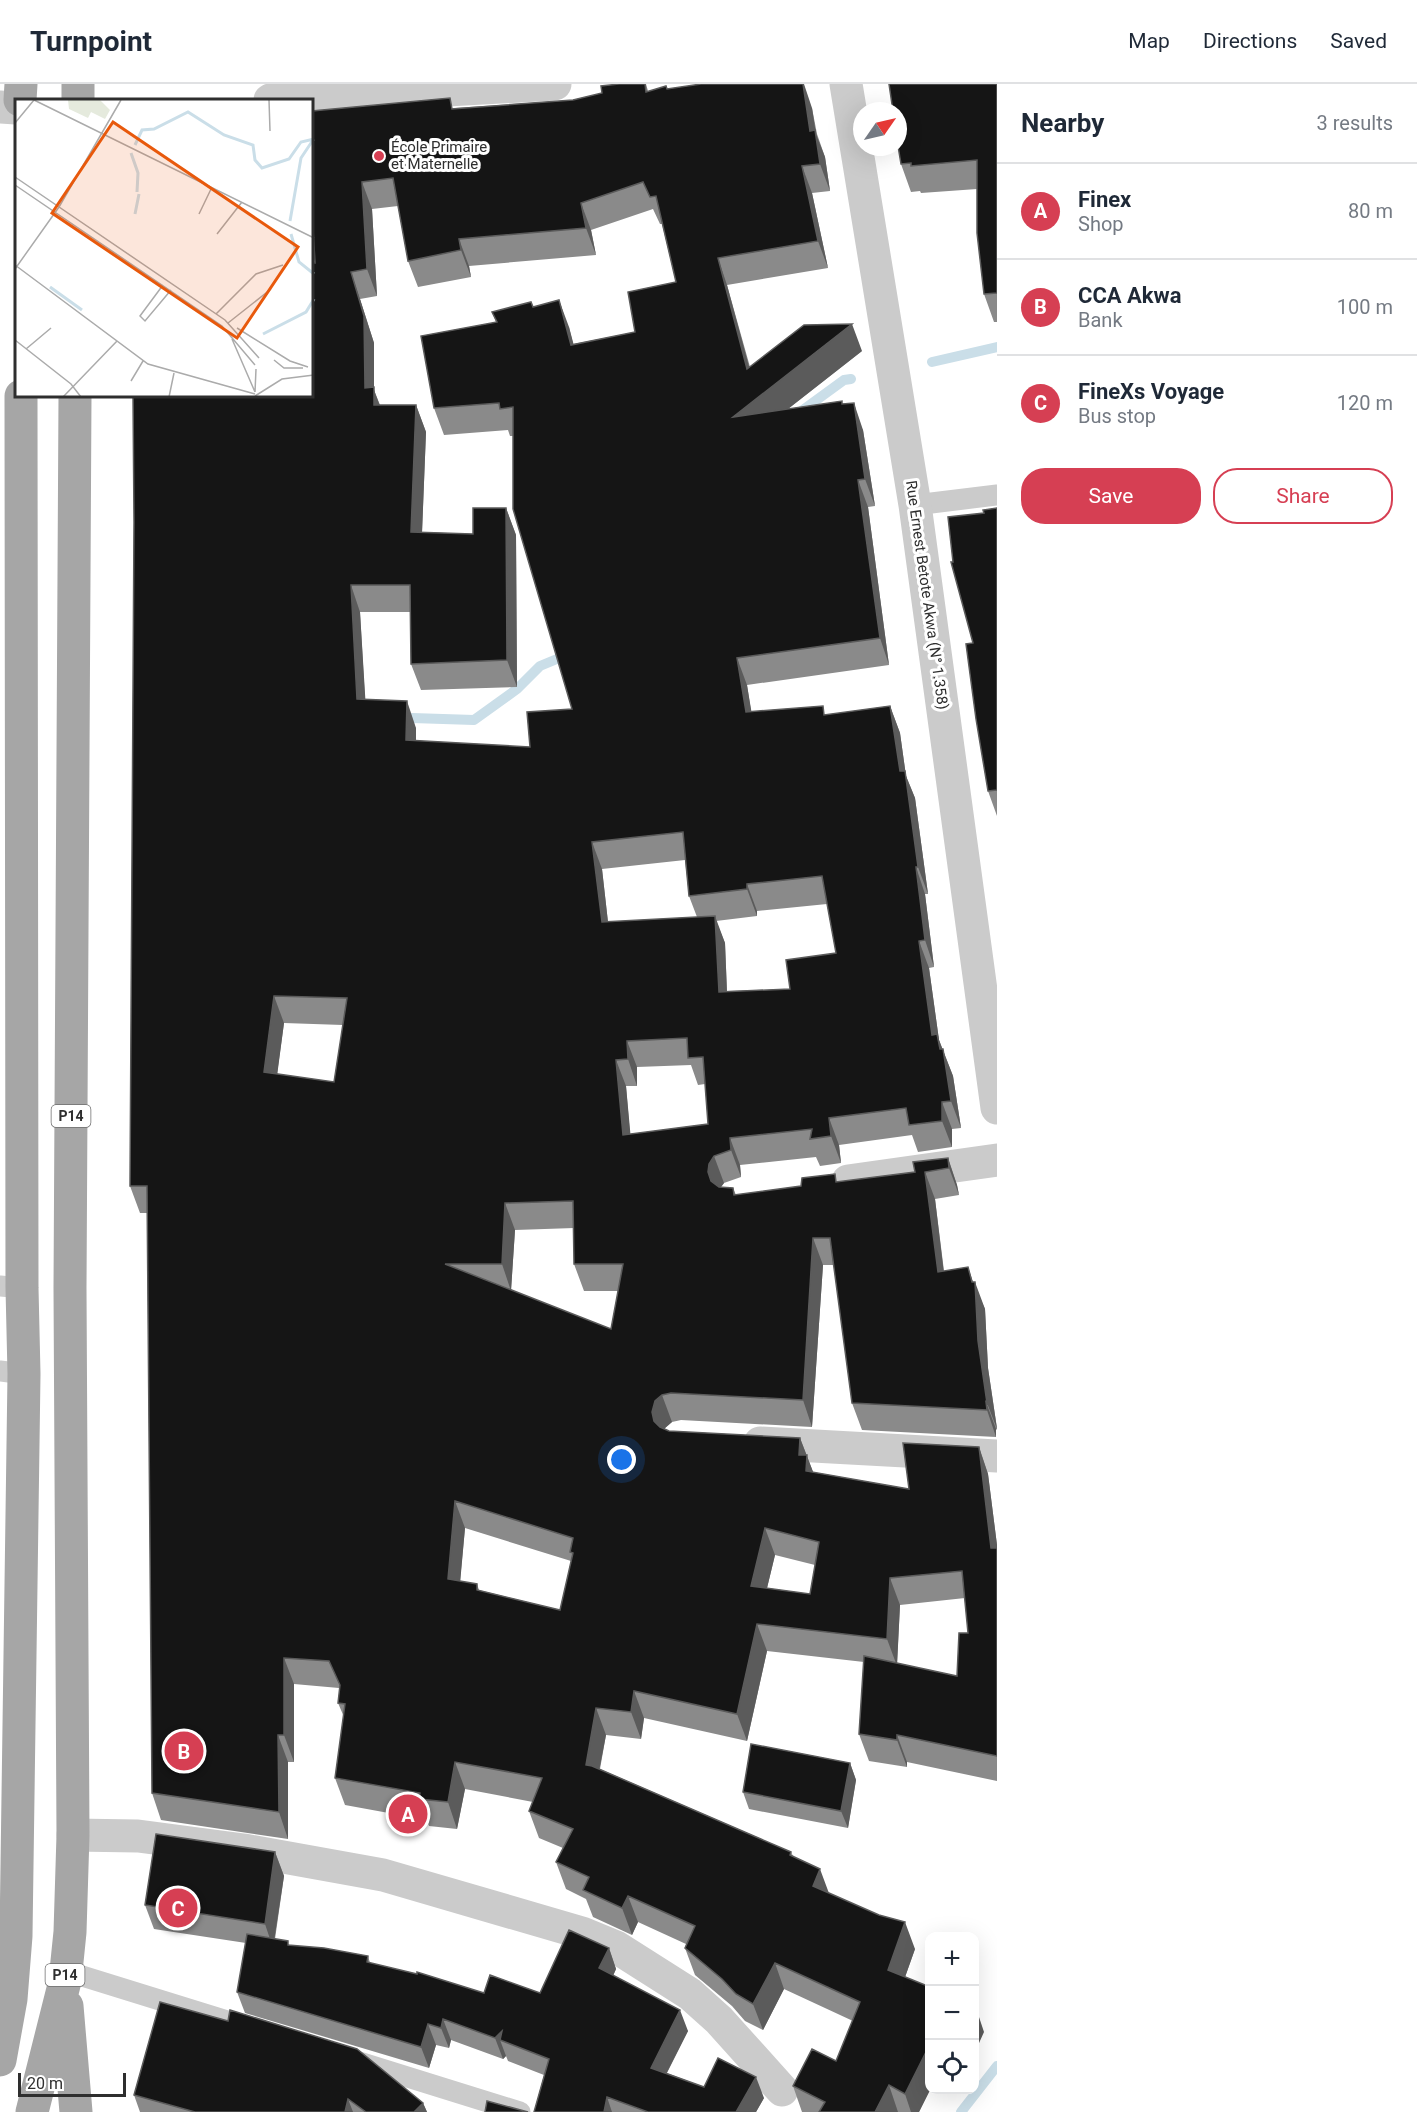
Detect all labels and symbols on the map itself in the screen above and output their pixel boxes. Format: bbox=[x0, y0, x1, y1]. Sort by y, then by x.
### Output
inset map bbox=[15, 99, 314, 398]
north arrow bbox=[853, 102, 907, 156]
place label: École Primaire et Maternelle bbox=[391, 138, 487, 173]
marker: École Primaire et Maternelle bbox=[372, 149, 386, 163]
street label: Rue Ernest Betote Akwa (N° 1.358) bbox=[902, 479, 952, 711]
road number: P14 bbox=[52, 1105, 90, 1127]
your location bbox=[607, 1445, 636, 1474]
pin: B bbox=[164, 1728, 204, 1774]
pin: A bbox=[388, 1792, 428, 1836]
pin: C bbox=[158, 1886, 198, 1930]
road number: P14 bbox=[46, 1964, 84, 1986]
scale bar bbox=[18, 2070, 126, 2098]

